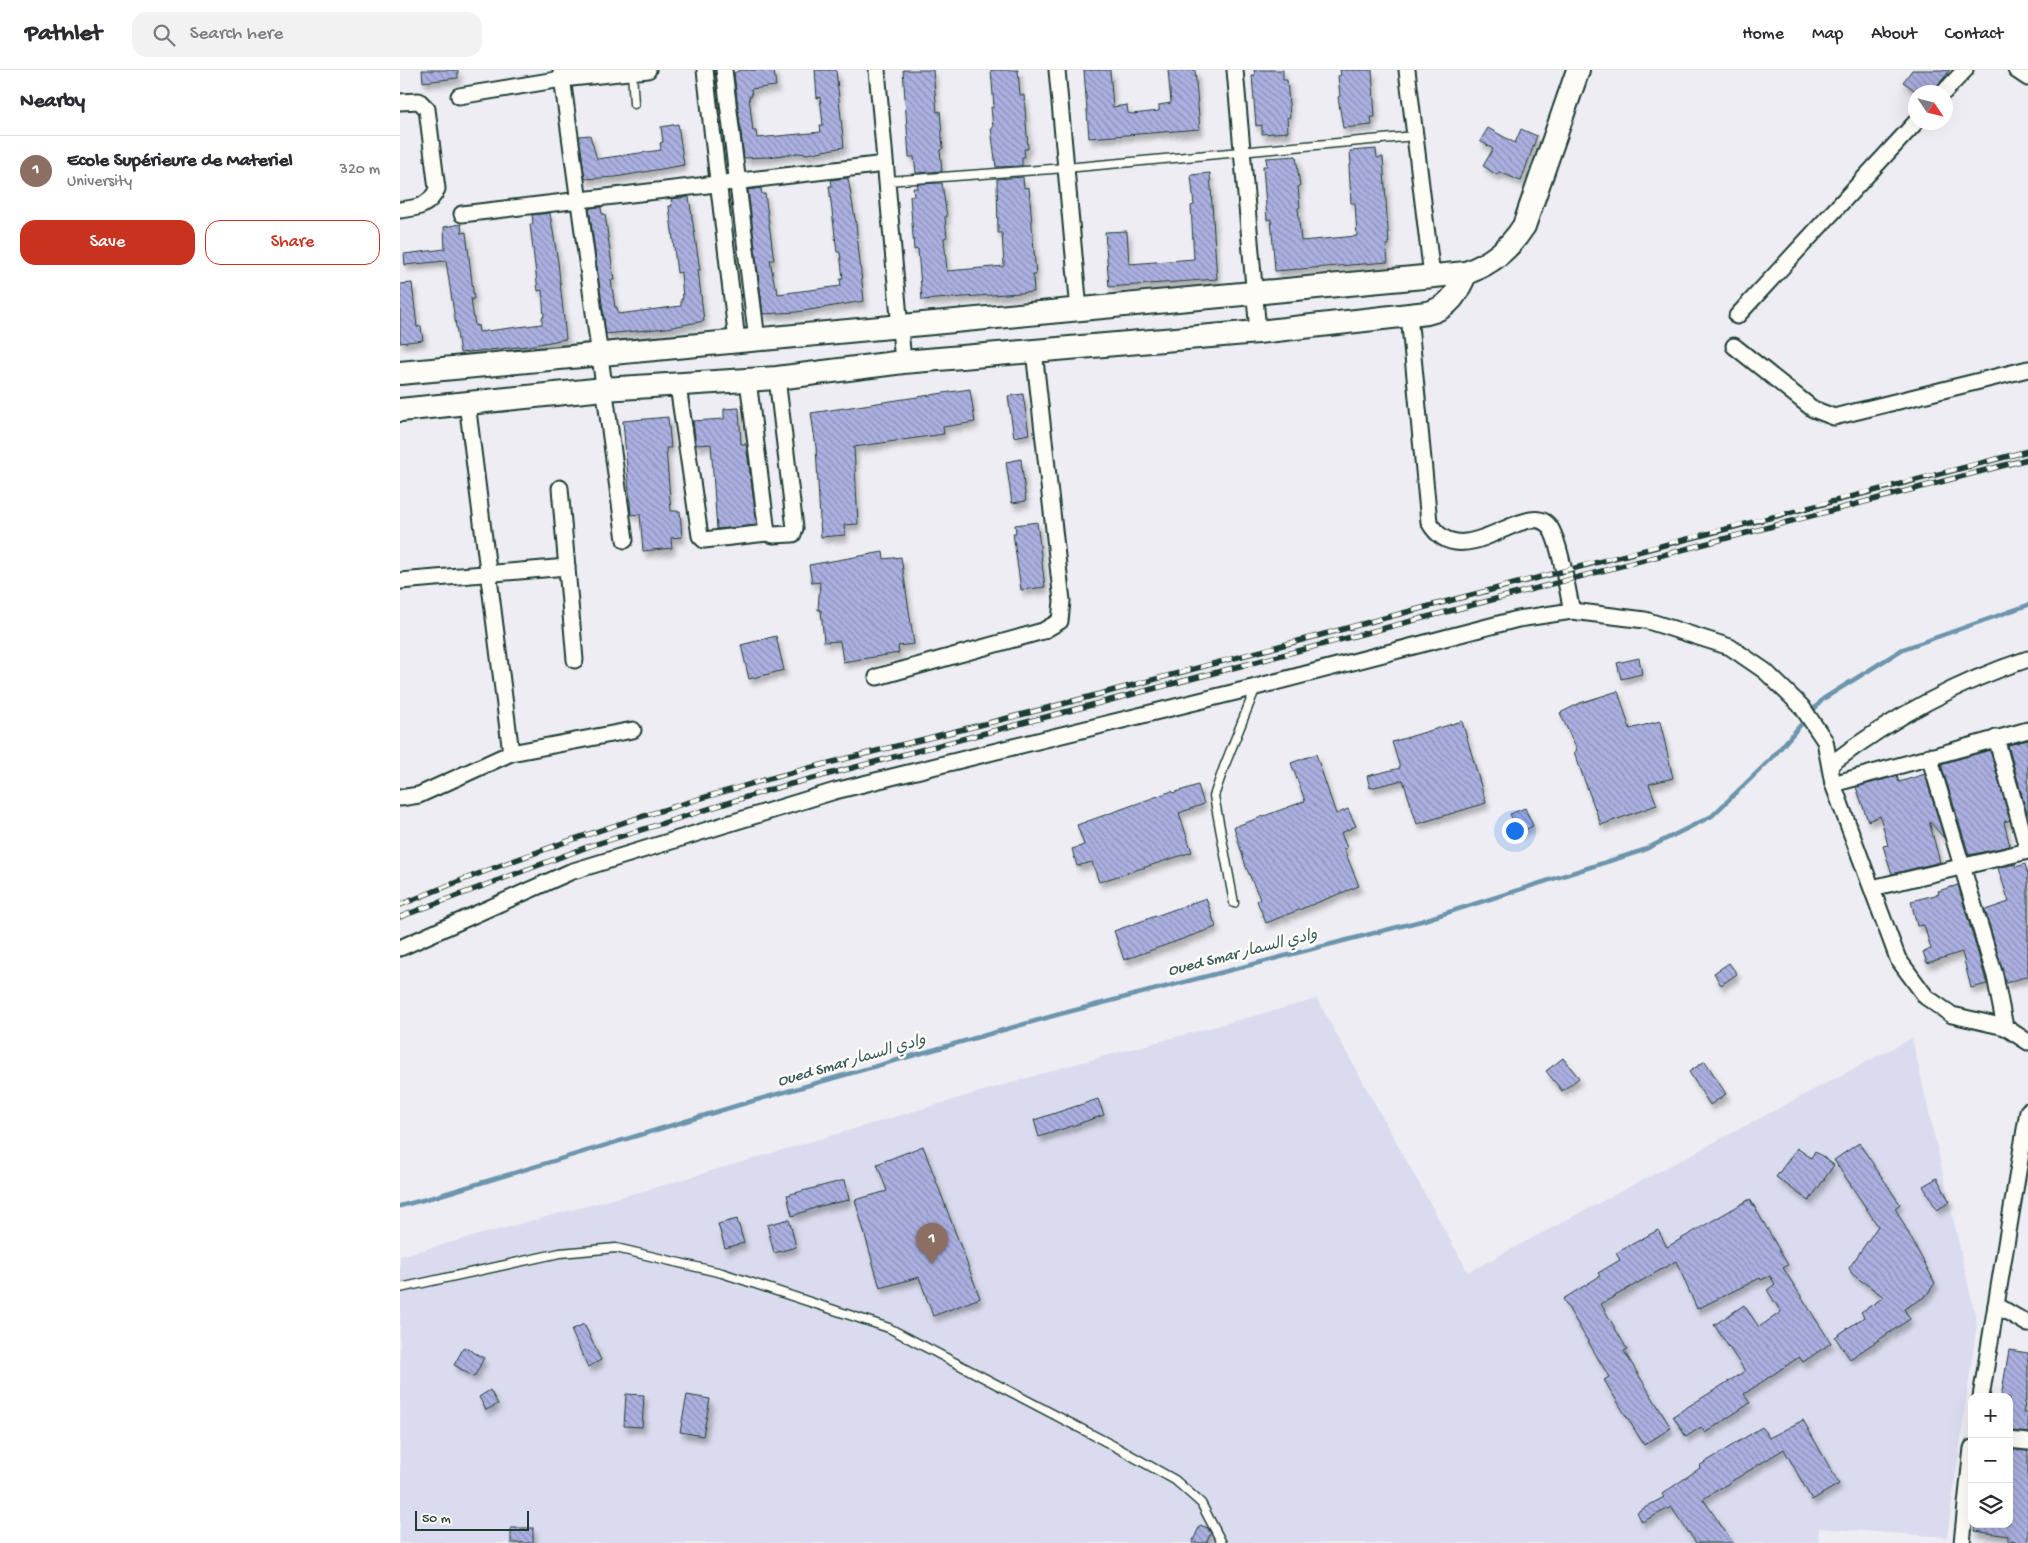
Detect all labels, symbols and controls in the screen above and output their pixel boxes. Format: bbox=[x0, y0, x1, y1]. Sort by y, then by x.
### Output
search box bbox=[132, 12, 482, 57]
text: Pathlet bbox=[25, 20, 102, 49]
icon: search bbox=[150, 21, 178, 49]
text: Search here bbox=[190, 23, 283, 46]
text: Home bbox=[1742, 24, 1784, 45]
text: Map bbox=[1812, 24, 1843, 45]
text: About bbox=[1871, 24, 1917, 45]
text: Contact bbox=[1945, 24, 2003, 45]
north arrow bbox=[1908, 85, 1953, 130]
text: Nearby bbox=[20, 90, 85, 115]
text: Ecole Supérieure de Materiel bbox=[67, 150, 293, 173]
text: 1 bbox=[33, 161, 39, 180]
text: 320 m bbox=[340, 161, 380, 180]
text: University bbox=[67, 173, 132, 192]
button: Save bbox=[20, 220, 195, 265]
button: Share bbox=[205, 220, 380, 265]
your location bbox=[1502, 818, 1528, 844]
water label: Oued Smar وادي السمار bbox=[1166, 925, 1320, 982]
water label: Oued Smar وادي السمار bbox=[775, 1031, 929, 1092]
pin: 1 bbox=[916, 1223, 948, 1264]
map controls bbox=[1968, 1393, 2013, 1528]
button: + bbox=[1968, 1393, 2013, 1438]
button: − bbox=[1968, 1438, 2013, 1483]
button: layers bbox=[1968, 1483, 2013, 1528]
scale bar bbox=[415, 1508, 529, 1531]
text: 50 m bbox=[422, 1511, 451, 1528]

